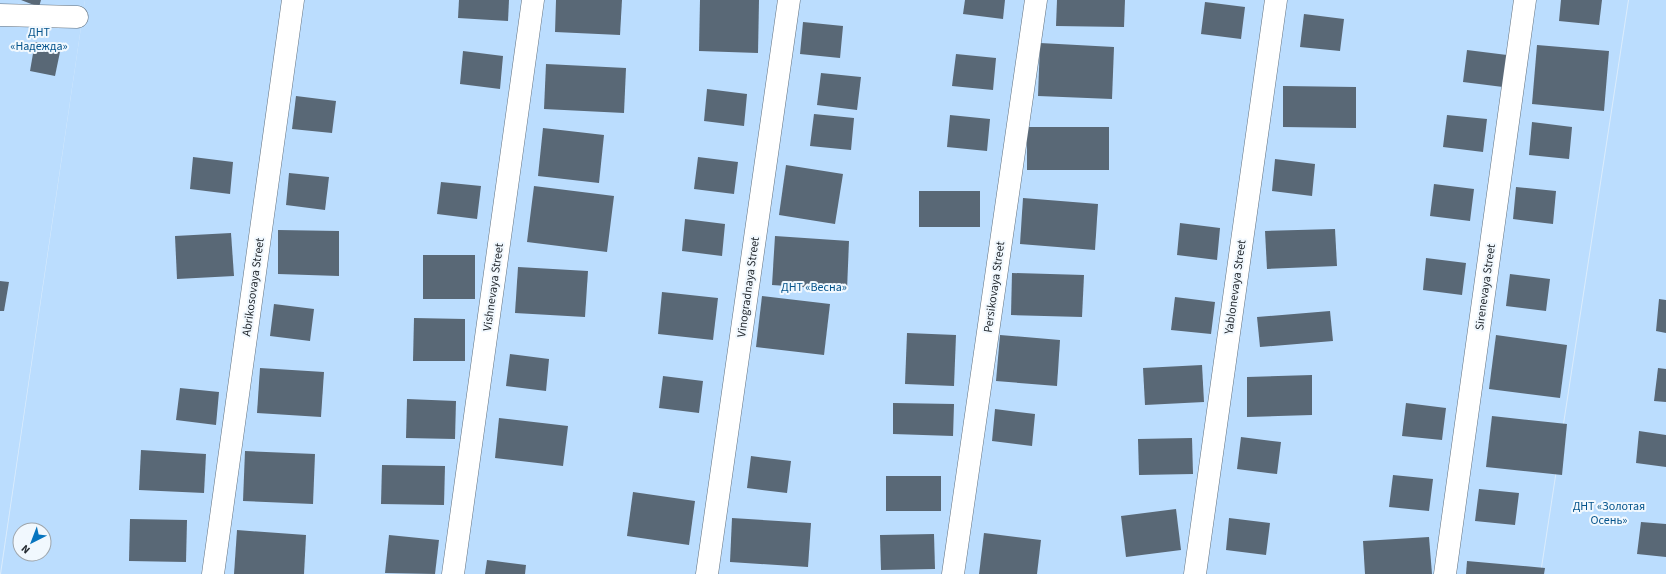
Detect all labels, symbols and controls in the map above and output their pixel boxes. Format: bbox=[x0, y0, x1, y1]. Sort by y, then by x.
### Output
park label: ДНТ «Надежда» bbox=[10, 24, 68, 55]
street label: Vinogradnaya Street bbox=[733, 236, 764, 338]
street label: Abrikosovaya Street bbox=[238, 237, 269, 337]
street label: Yablonevaya Street bbox=[1220, 239, 1251, 336]
street label: Persikovaya Street bbox=[980, 240, 1009, 334]
street label: Vishnevaya Street bbox=[479, 242, 508, 332]
street label: Sirenevaya Street bbox=[1471, 243, 1500, 331]
park label: ДНТ «Весна» bbox=[781, 279, 847, 296]
park label: ДНТ «Золотая Осень» bbox=[1573, 498, 1645, 529]
north arrow bbox=[12, 522, 52, 562]
text: N bbox=[18, 541, 33, 557]

